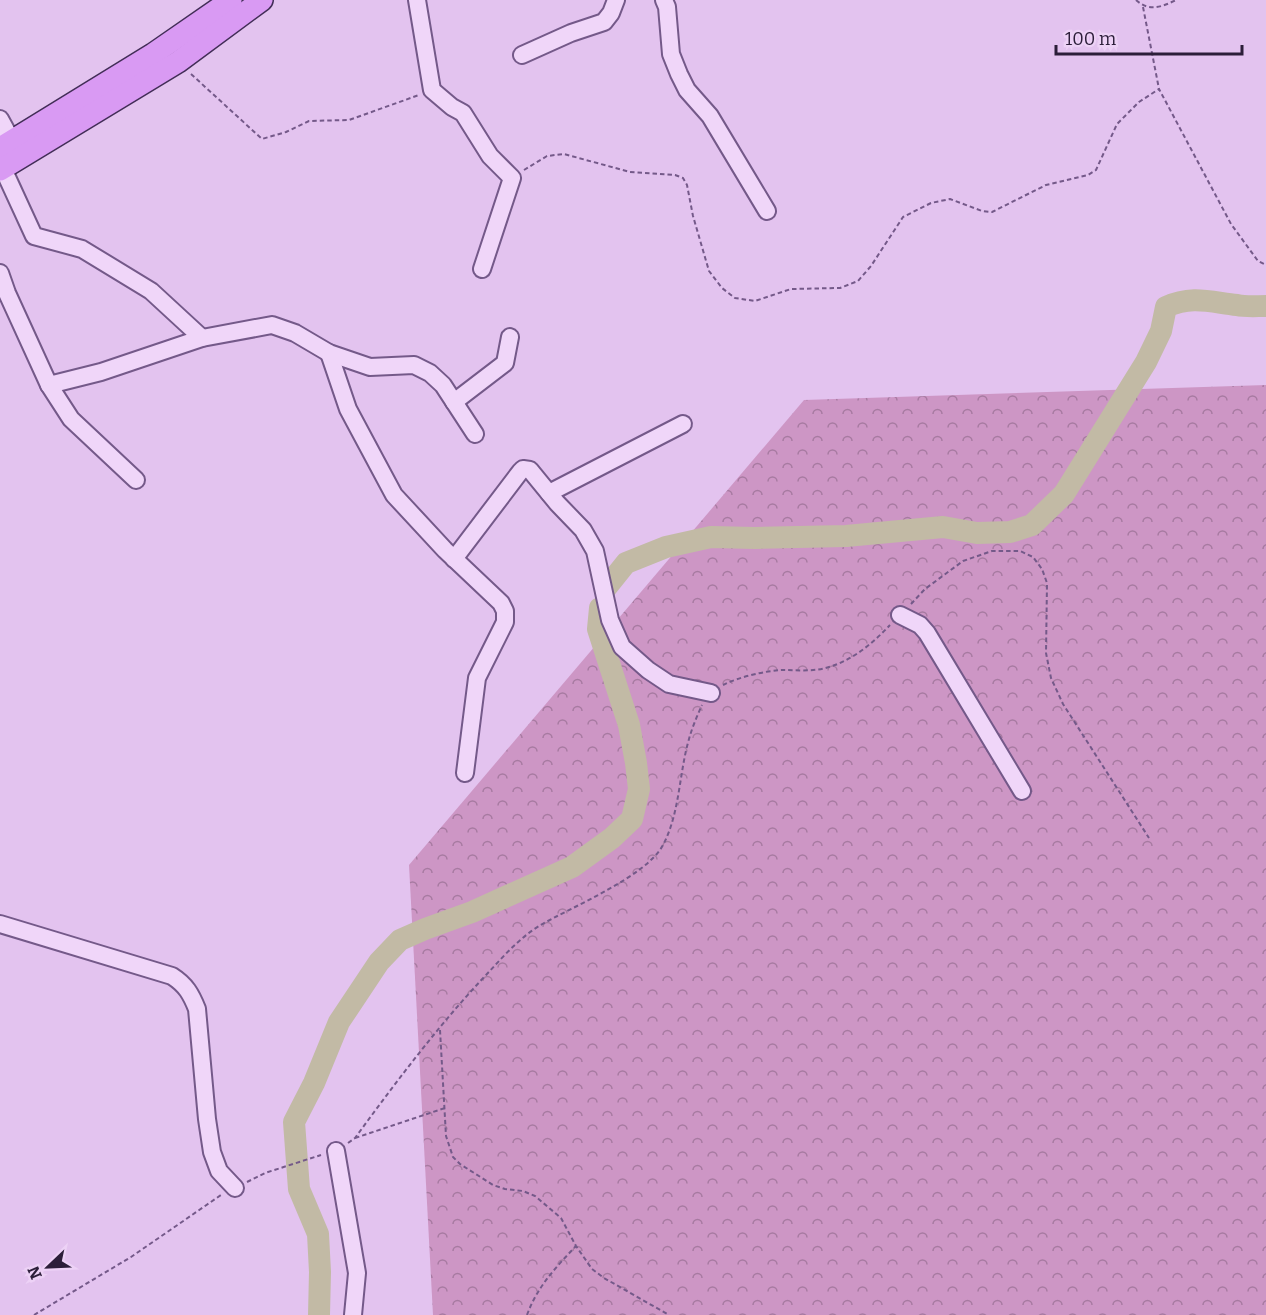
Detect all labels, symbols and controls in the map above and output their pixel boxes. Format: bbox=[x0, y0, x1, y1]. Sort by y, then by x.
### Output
scale bar bbox=[1056, 18, 1242, 56]
text: 100 m bbox=[1065, 28, 1116, 50]
north arrow bbox=[18, 1237, 78, 1297]
text: N bbox=[23, 1263, 46, 1282]

